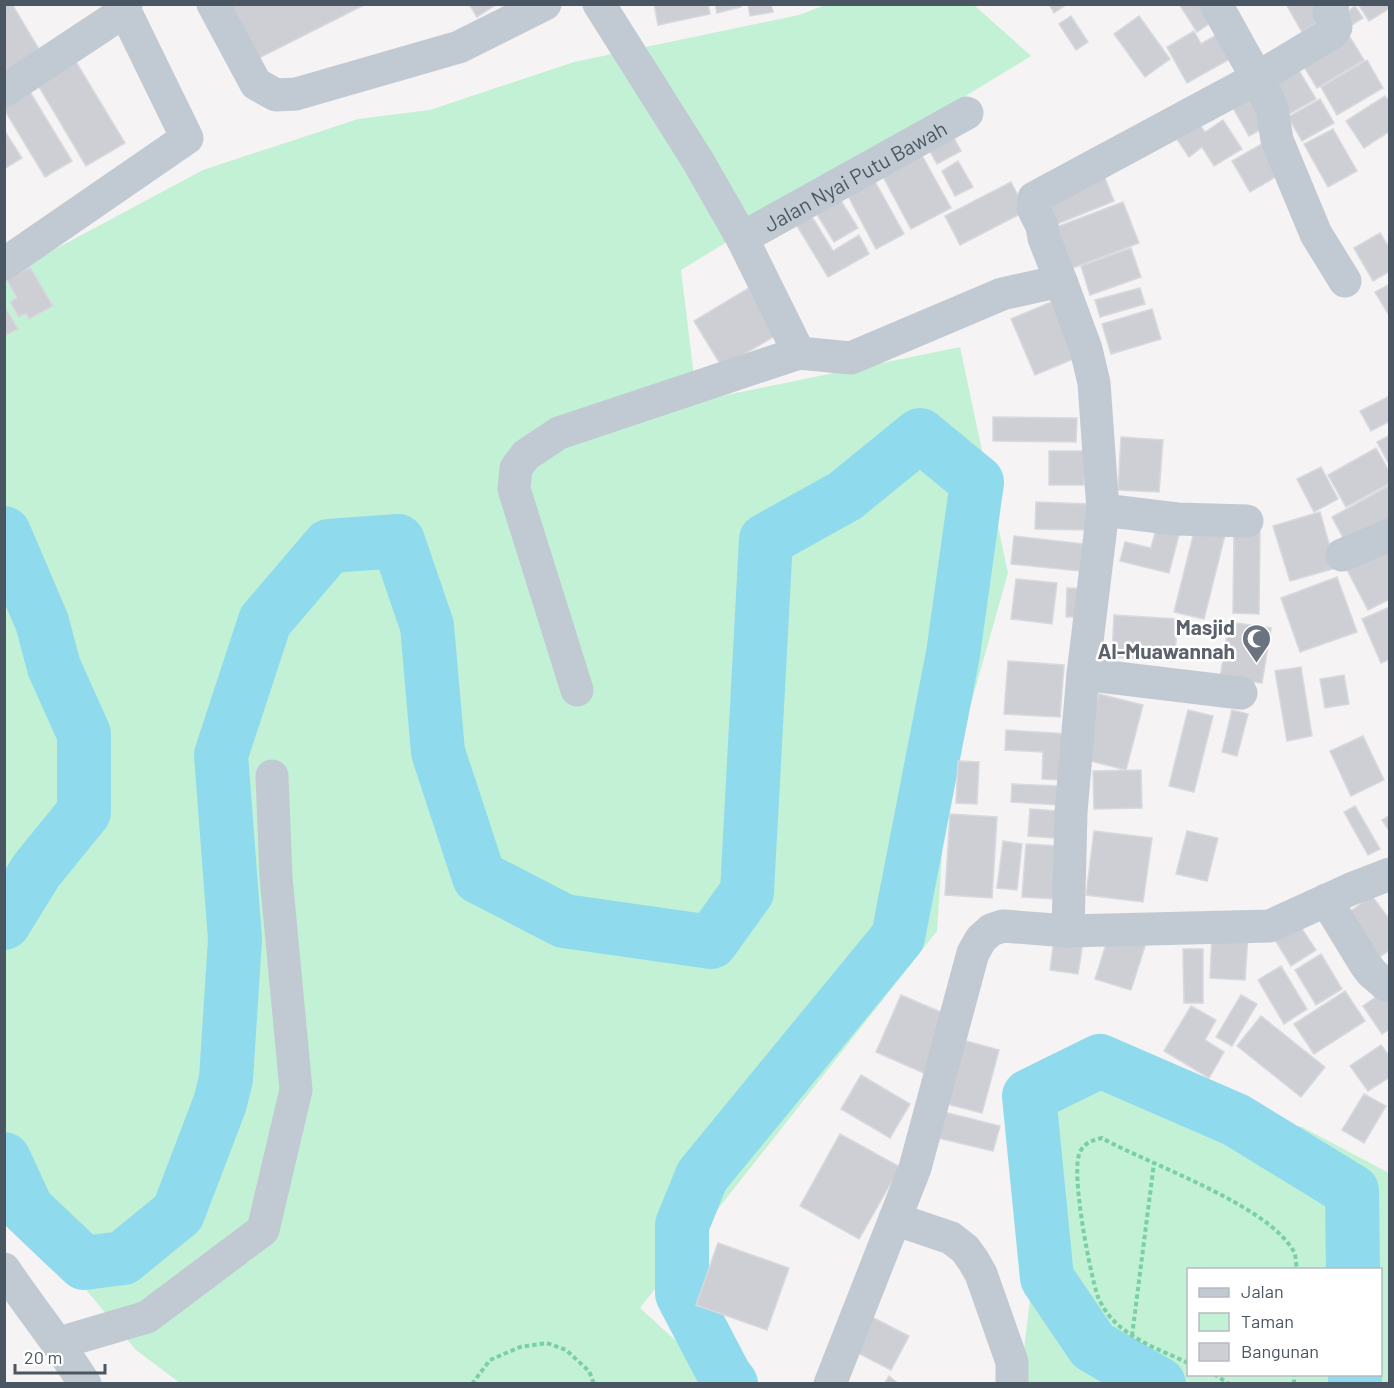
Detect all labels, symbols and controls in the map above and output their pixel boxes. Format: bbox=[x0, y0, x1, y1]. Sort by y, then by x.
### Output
street label: Jalan Nyai Putu Bawah bbox=[759, 115, 951, 236]
place label: Masjid Al-Muawannah bbox=[1097, 614, 1235, 663]
mosque icon: Masjid Al-Muawannah bbox=[1240, 622, 1272, 664]
legend bbox=[1187, 1268, 1382, 1376]
text: Jalan bbox=[1241, 1280, 1284, 1302]
text: Taman bbox=[1241, 1310, 1294, 1332]
scale bar bbox=[15, 1337, 105, 1375]
text: Bangunan bbox=[1241, 1340, 1319, 1362]
text: 20 m bbox=[24, 1346, 62, 1368]

